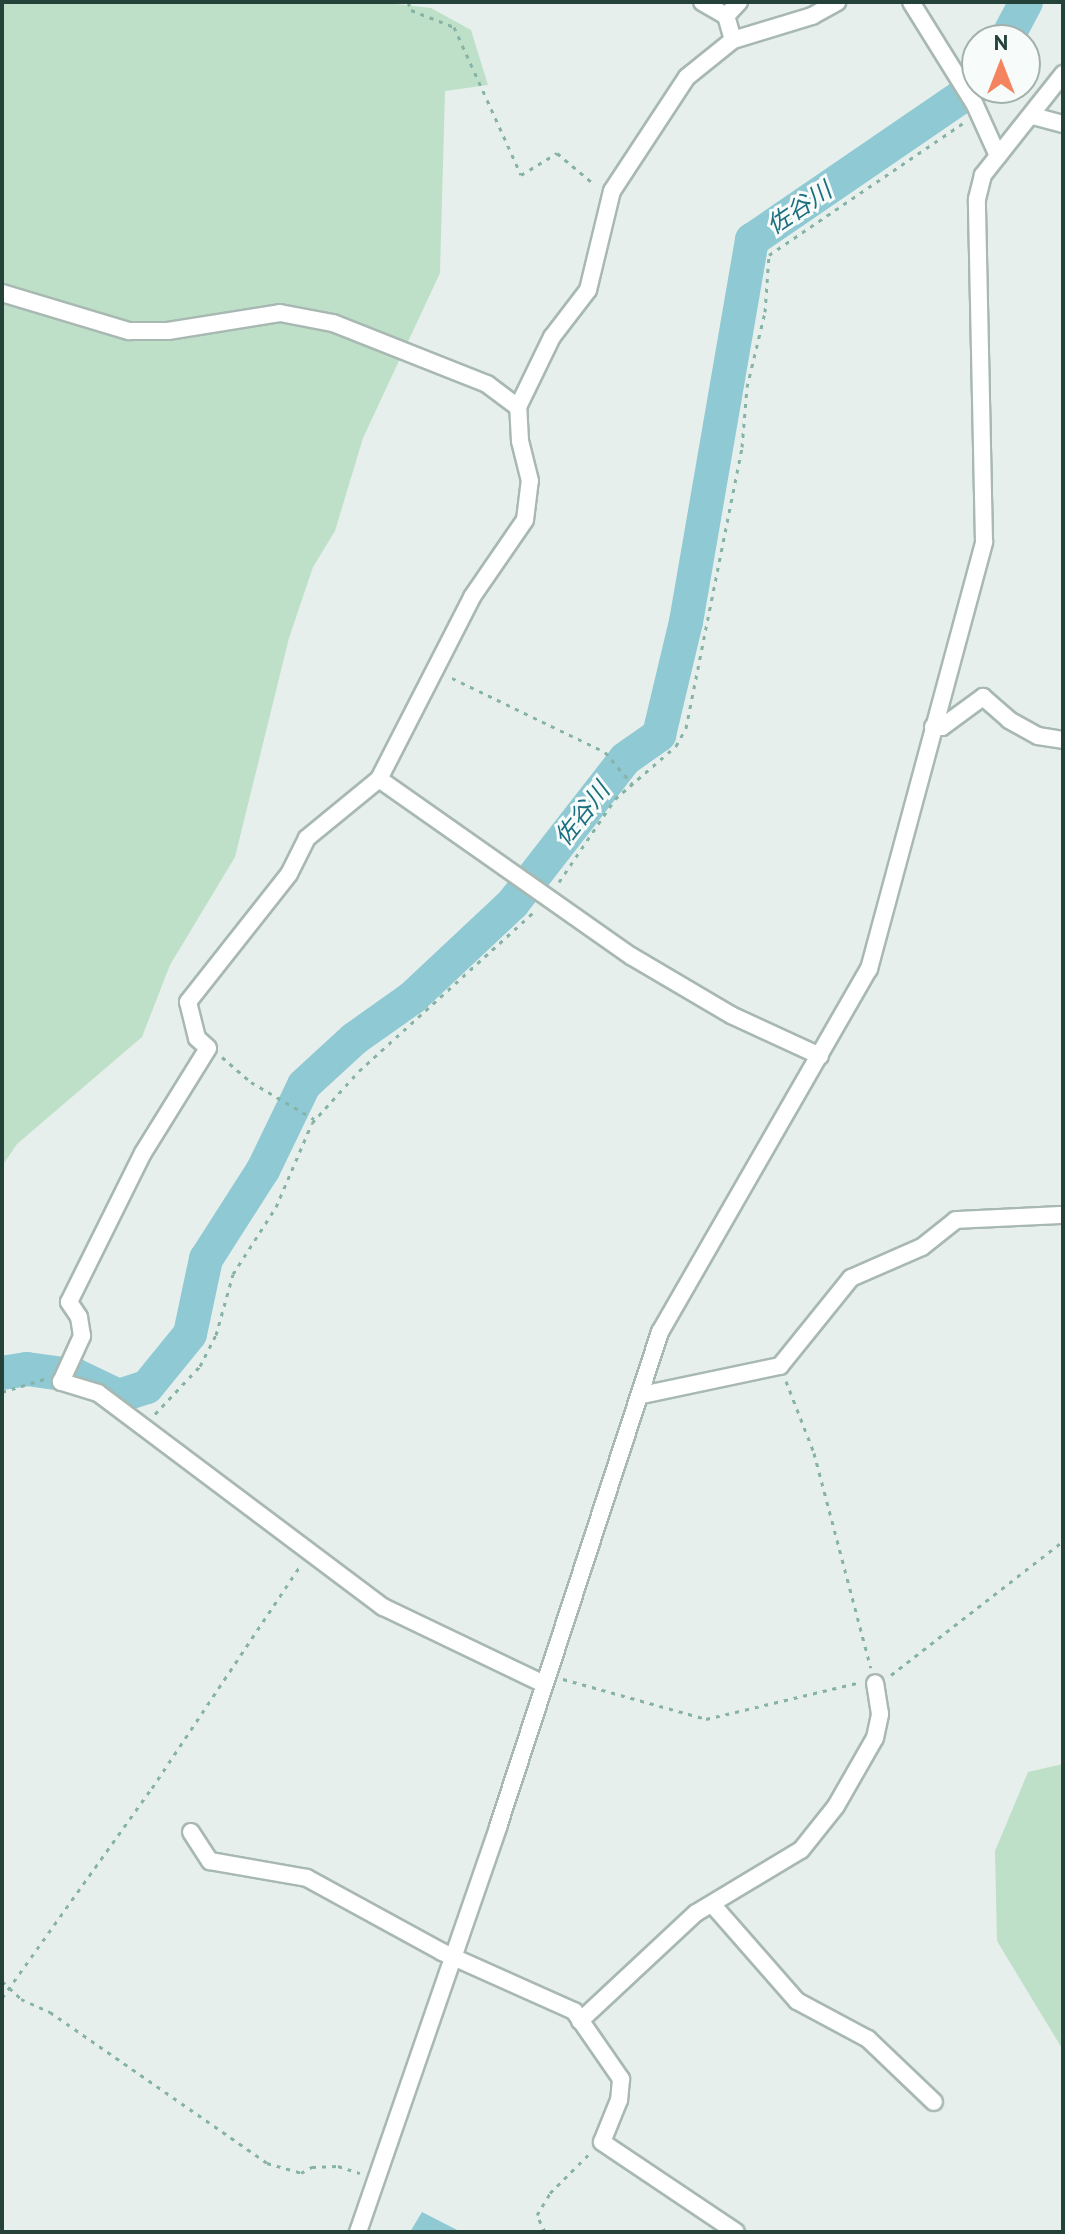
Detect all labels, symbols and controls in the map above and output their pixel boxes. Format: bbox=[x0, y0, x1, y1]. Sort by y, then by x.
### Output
north arrow bbox=[961, 24, 1041, 104]
text: N bbox=[994, 28, 1008, 56]
water label: 佐谷川 bbox=[761, 176, 837, 240]
water label: 佐谷川 bbox=[548, 777, 616, 851]

